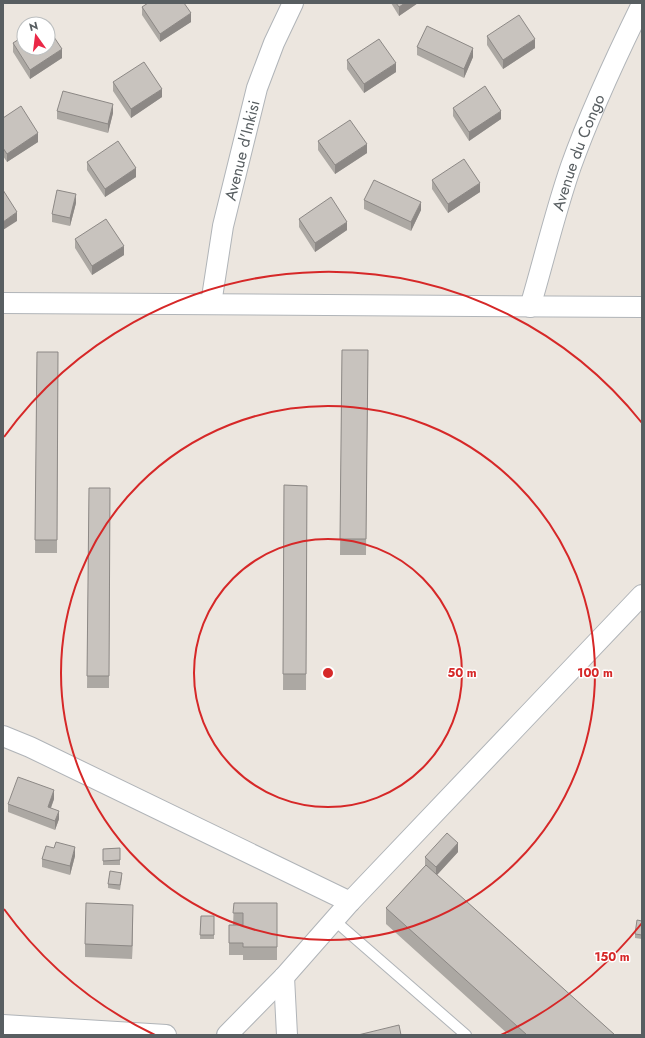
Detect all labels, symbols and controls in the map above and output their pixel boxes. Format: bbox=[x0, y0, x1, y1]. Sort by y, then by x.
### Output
north arrow bbox=[16, 16, 56, 56]
text: N bbox=[27, 17, 40, 35]
street label: Avenue du Congo bbox=[546, 90, 611, 214]
street label: Avenue d'Inkisi bbox=[219, 98, 266, 203]
text: 50 m bbox=[447, 664, 477, 682]
text: 100 m bbox=[577, 664, 613, 682]
centre of rings bbox=[321, 666, 335, 680]
text: 150 m bbox=[594, 948, 630, 966]

